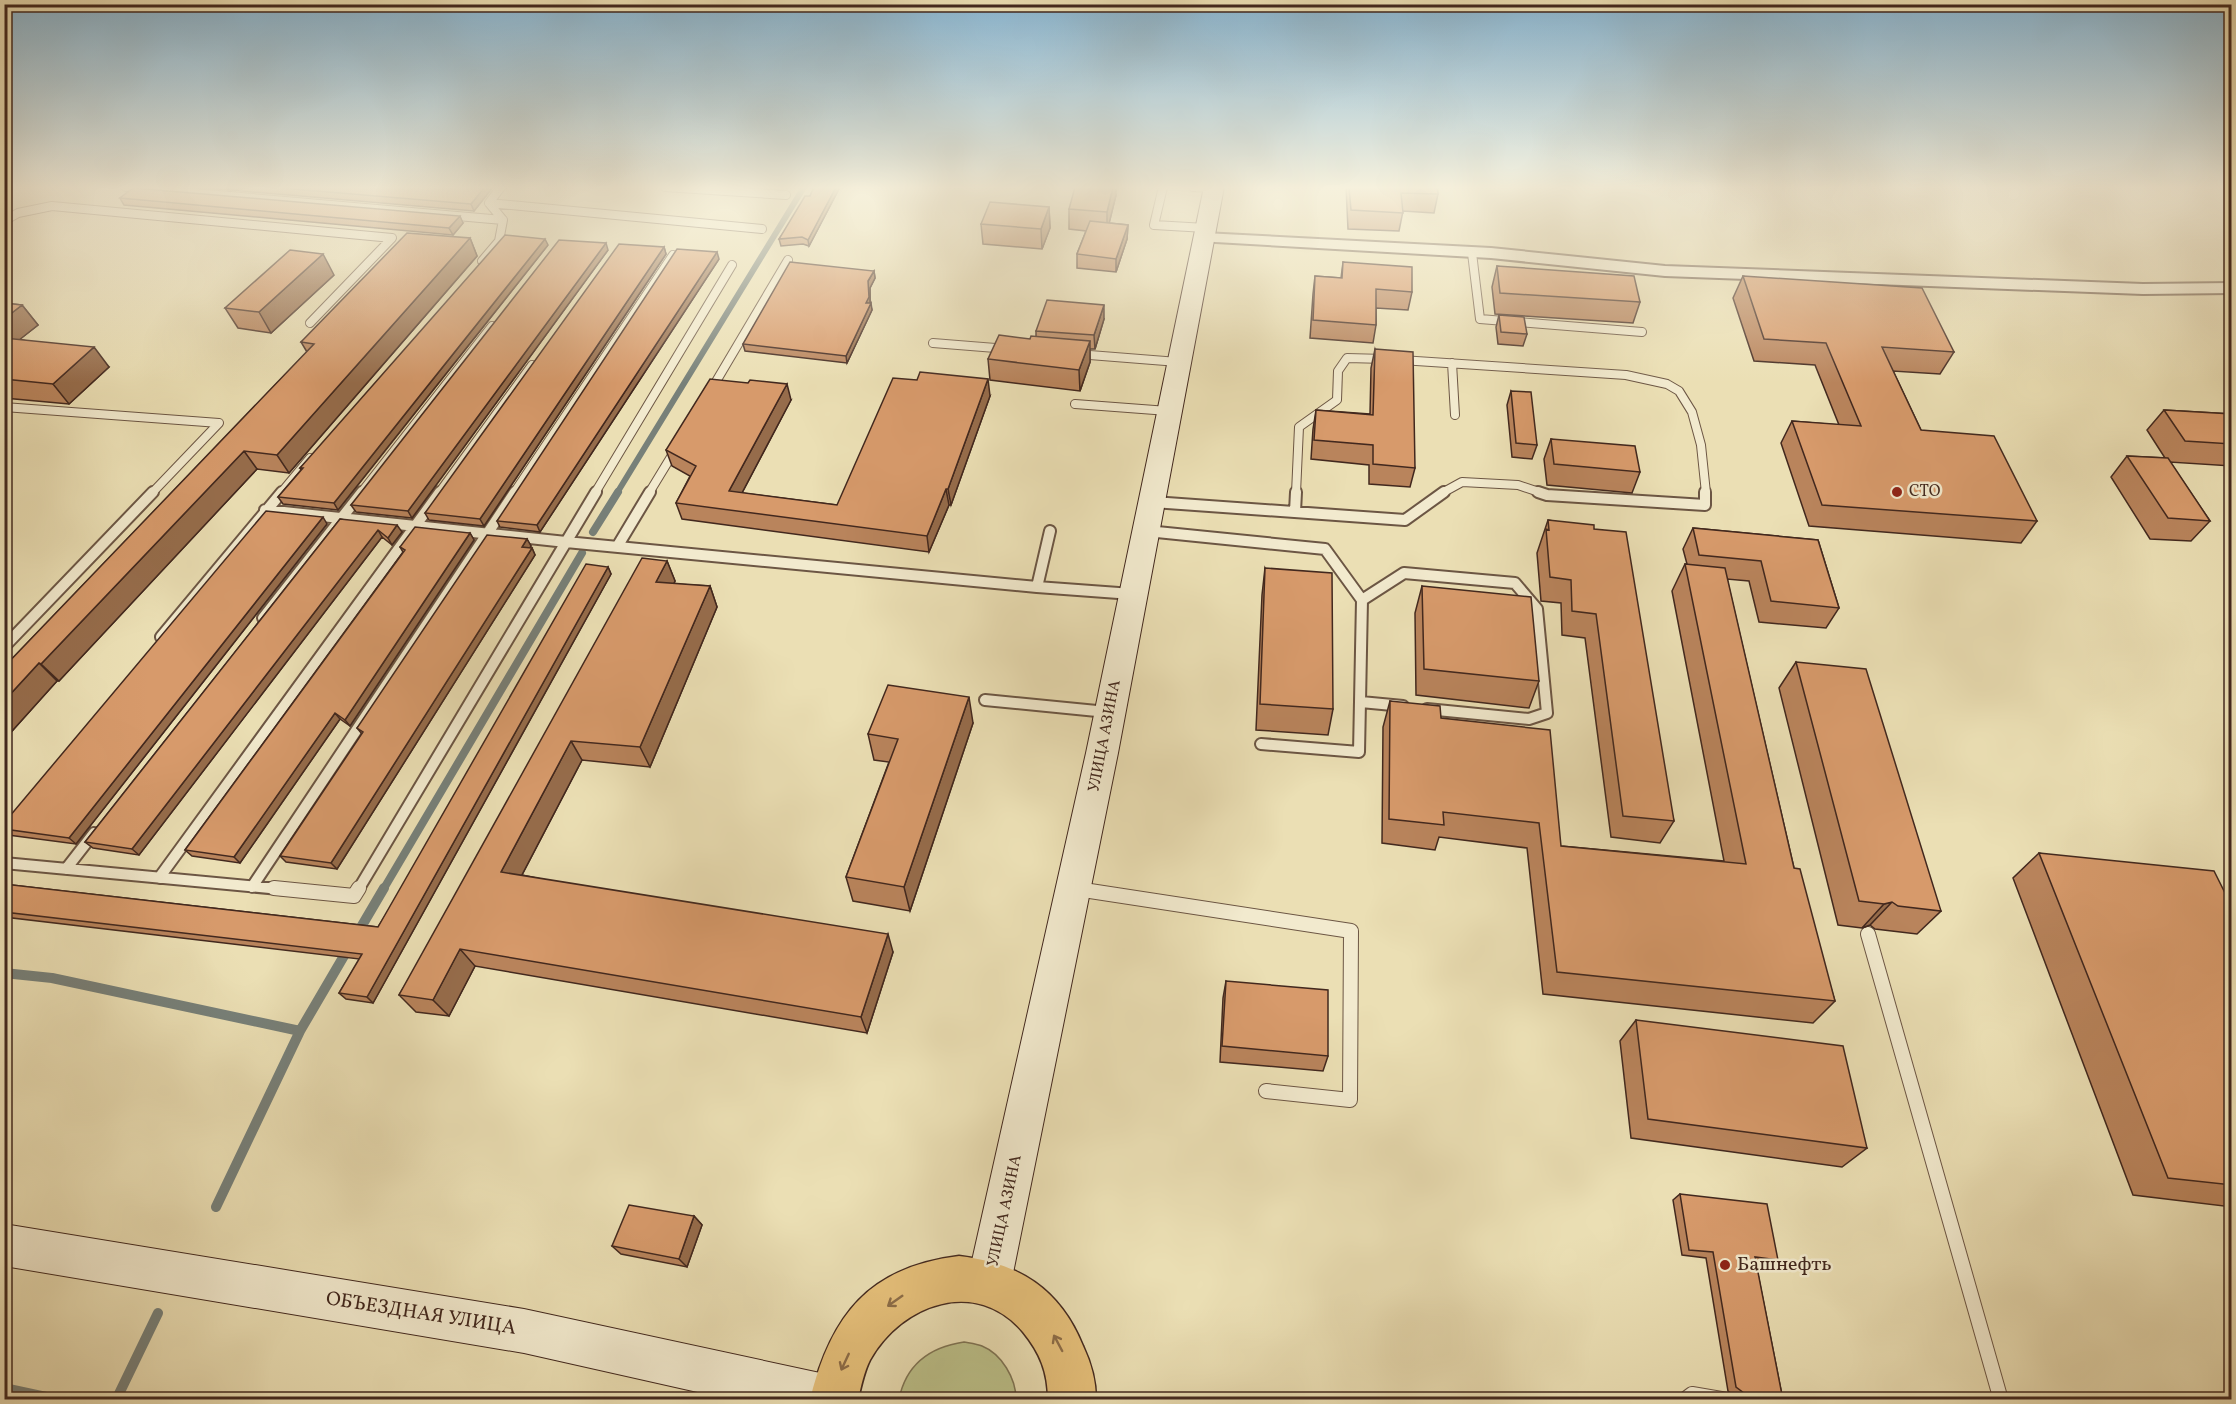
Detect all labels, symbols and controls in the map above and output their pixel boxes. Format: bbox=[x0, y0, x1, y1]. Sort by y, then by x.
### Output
place label: СТО bbox=[1909, 481, 1941, 503]
marker: СТО bbox=[1890, 485, 1904, 499]
street label: УЛИЦА АЗИНА bbox=[1083, 678, 1127, 794]
street label: УЛИЦА АЗИНА bbox=[982, 1153, 1028, 1269]
place label: Башнефть bbox=[1737, 1251, 1832, 1279]
marker: Башнефть bbox=[1718, 1258, 1732, 1272]
street label: ОБЪЕЗДНАЯ УЛИЦА bbox=[324, 1285, 518, 1343]
one-way arrow bbox=[888, 1295, 904, 1307]
one-way arrow bbox=[1052, 1335, 1064, 1353]
one-way arrow bbox=[839, 1353, 851, 1371]

